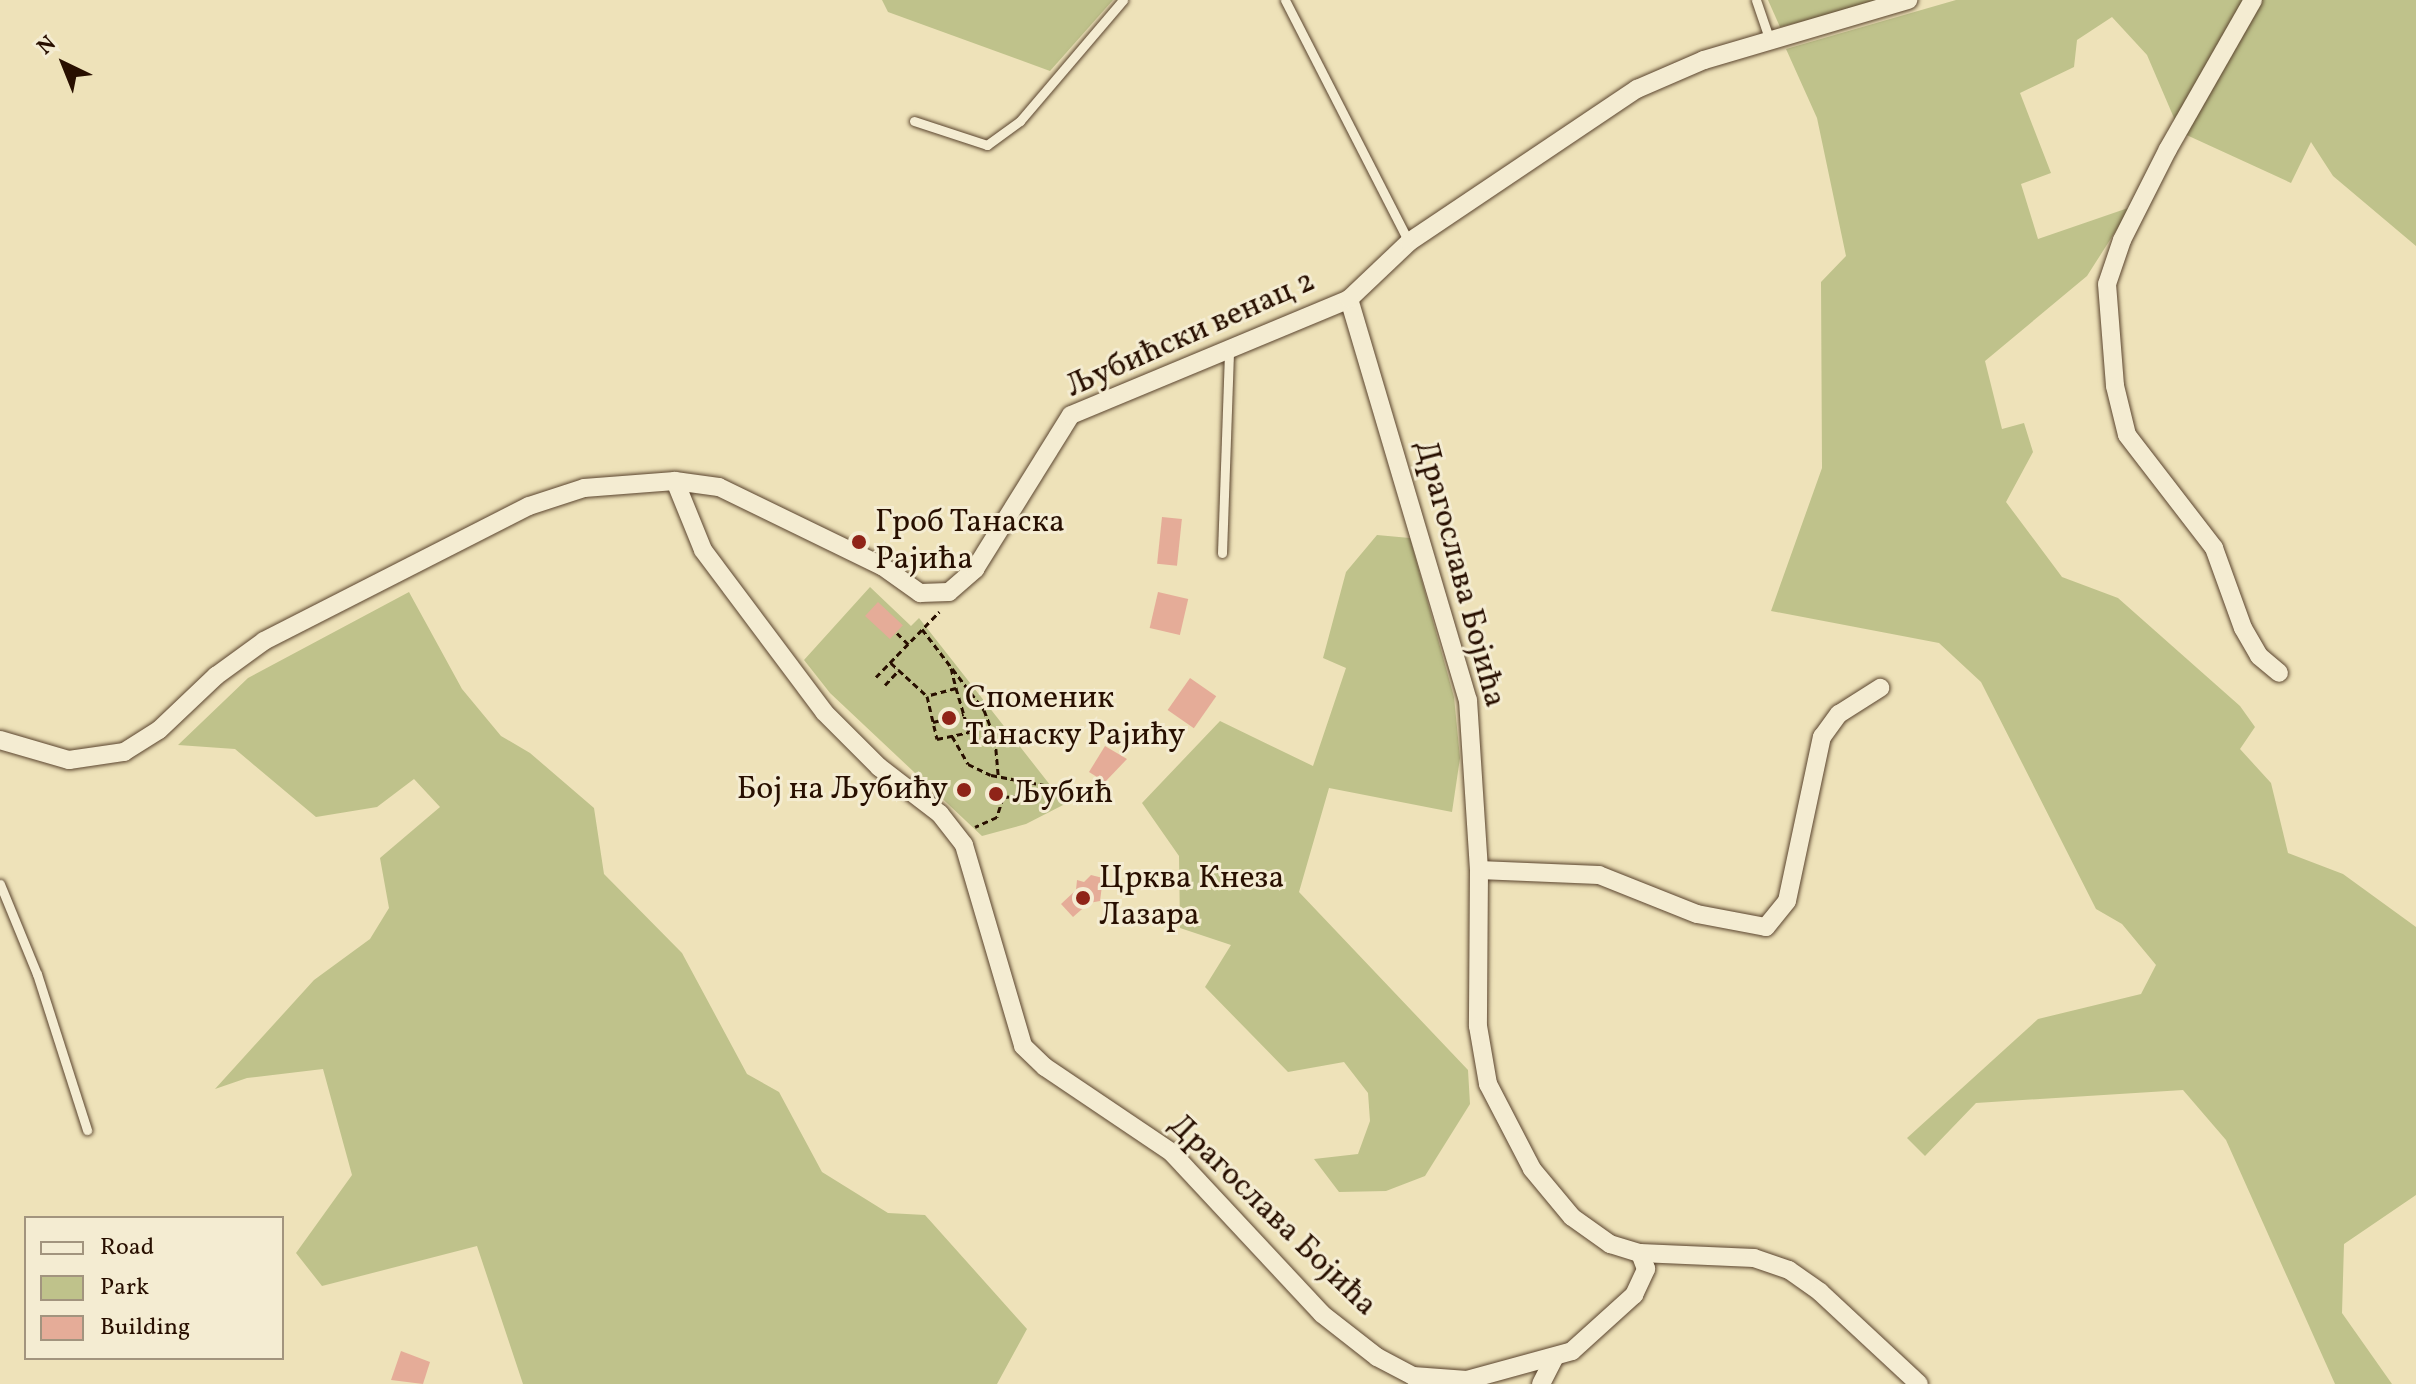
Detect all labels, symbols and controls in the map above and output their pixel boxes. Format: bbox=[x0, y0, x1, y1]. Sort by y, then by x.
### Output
north arrow bbox=[24, 24, 104, 104]
text: N bbox=[31, 29, 64, 63]
street label: Љубићски венац 2 bbox=[1060, 263, 1322, 407]
street label: Драгослава Бојића bbox=[1405, 436, 1513, 712]
place label: Гроб Танаска Рајића bbox=[875, 505, 1066, 580]
marker: Гроб Танаска Рајића bbox=[850, 533, 868, 551]
place label: Споменик Танаску Рајићу bbox=[965, 681, 1186, 756]
marker: Споменик Танаску Рајићу bbox=[940, 709, 958, 727]
place label: Бој на Љубићу bbox=[737, 771, 948, 809]
place label: Љубић bbox=[1012, 775, 1113, 813]
marker: Бој на Љубићу bbox=[955, 781, 973, 799]
marker: Љубић bbox=[987, 785, 1005, 803]
place label: Црква Кнеза Лазара bbox=[1099, 861, 1284, 936]
marker: Црква Кнеза Лазара bbox=[1074, 889, 1092, 907]
street label: Драгослава Бојића bbox=[1160, 1107, 1384, 1325]
legend bbox=[24, 1216, 284, 1360]
text: Road bbox=[100, 1231, 154, 1265]
text: Park bbox=[100, 1271, 149, 1305]
text: Building bbox=[100, 1311, 190, 1345]

